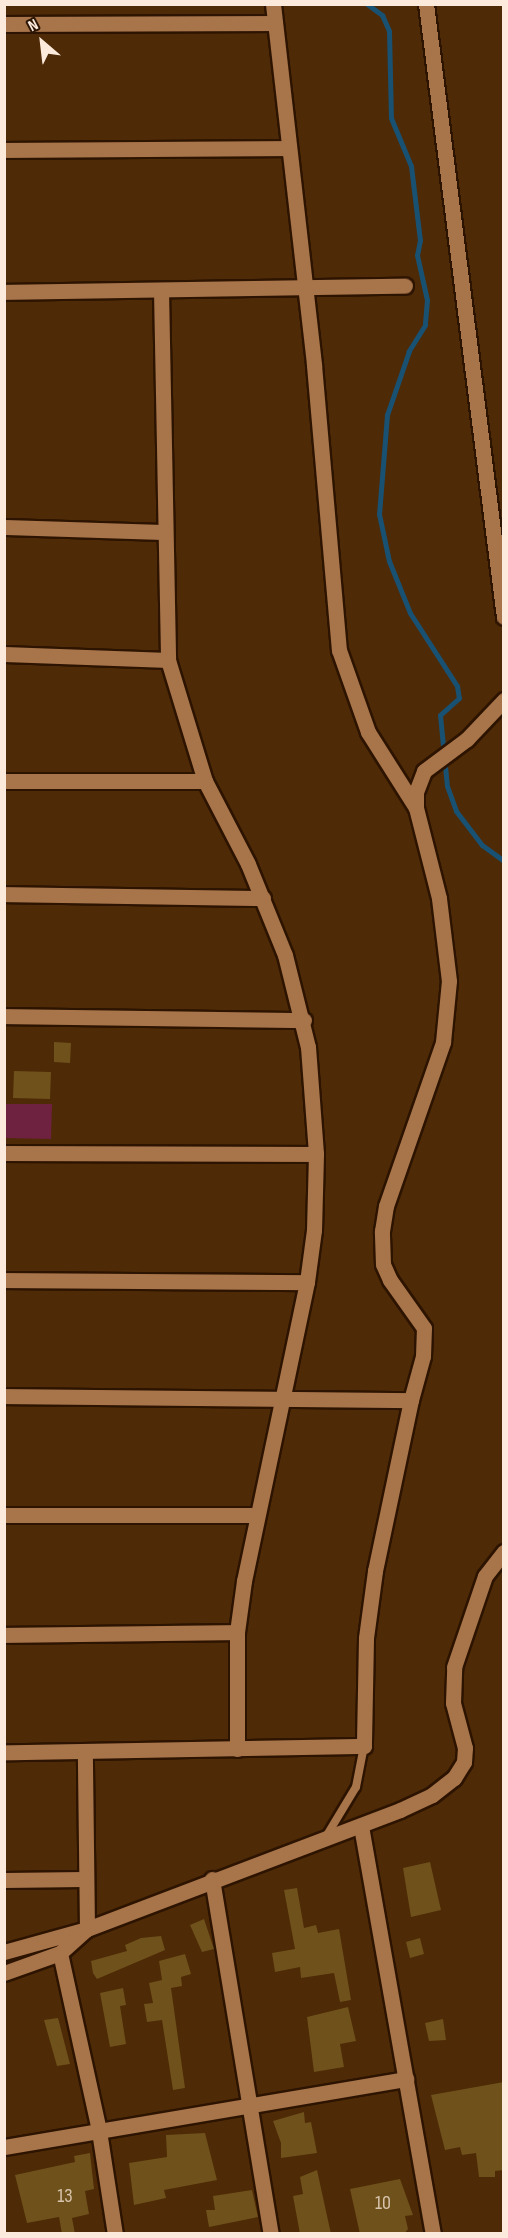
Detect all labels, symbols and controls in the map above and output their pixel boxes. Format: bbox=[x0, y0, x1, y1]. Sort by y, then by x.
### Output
north arrow bbox=[12, 12, 72, 72]
text: N bbox=[25, 15, 42, 36]
house number: 13 bbox=[57, 2184, 73, 2208]
house number: 10 bbox=[375, 2191, 391, 2215]

